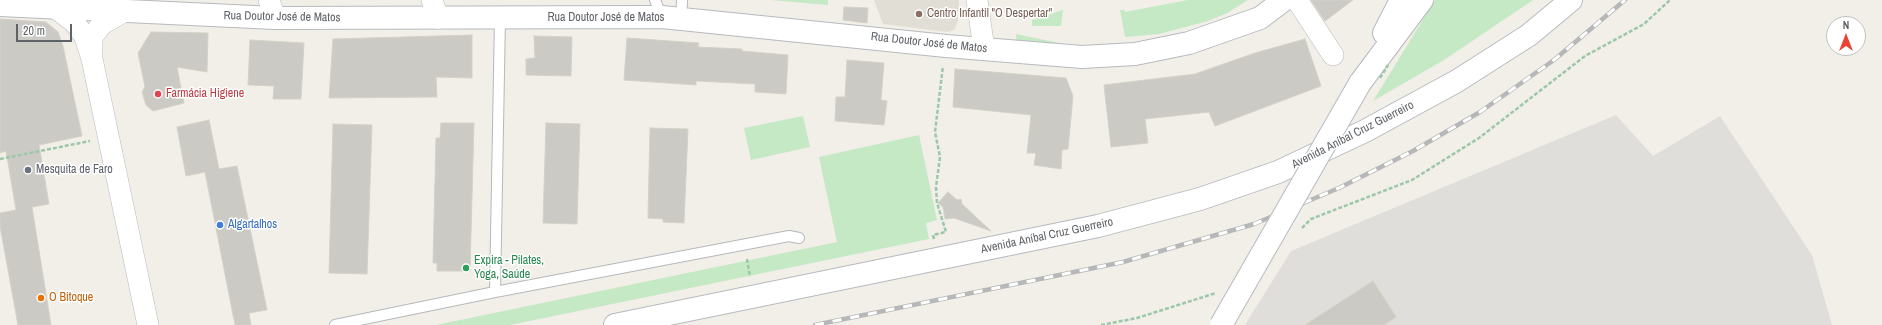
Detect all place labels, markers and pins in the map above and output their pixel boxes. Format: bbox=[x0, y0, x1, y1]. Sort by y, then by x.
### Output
place label: Centro Infantil "O Despertar" bbox=[927, 7, 1052, 21]
marker: Centro Infantil "O Despertar" bbox=[914, 9, 924, 19]
place label: Farmácia Higiene bbox=[166, 87, 244, 101]
marker: Farmácia Higiene bbox=[153, 89, 163, 99]
place label: Mesquita de Faro bbox=[36, 163, 113, 177]
marker: Mesquita de Faro bbox=[23, 165, 33, 175]
place label: Algartalhos bbox=[228, 218, 277, 232]
marker: Algartalhos bbox=[215, 220, 225, 230]
place label: Expira - Pilates, Yoga, Saúde bbox=[474, 254, 544, 282]
marker: Expira - Pilates, Yoga, Saúde bbox=[461, 263, 471, 273]
place label: O Bitoque bbox=[49, 291, 93, 305]
marker: O Bitoque bbox=[36, 293, 46, 303]

